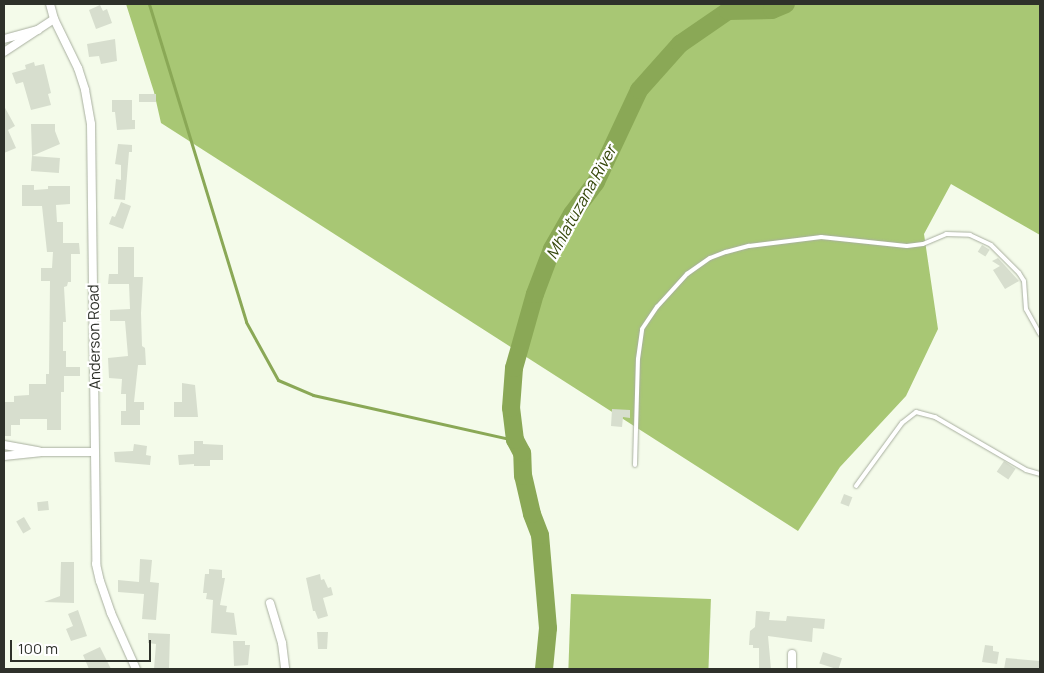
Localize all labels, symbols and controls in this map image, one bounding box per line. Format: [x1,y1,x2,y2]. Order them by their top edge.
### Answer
water label: Mhlatuzana River [542,142,620,262]
street label: Anderson Road [84,284,104,390]
scale bar [12,630,154,662]
text: 100 m [18,638,58,659]

